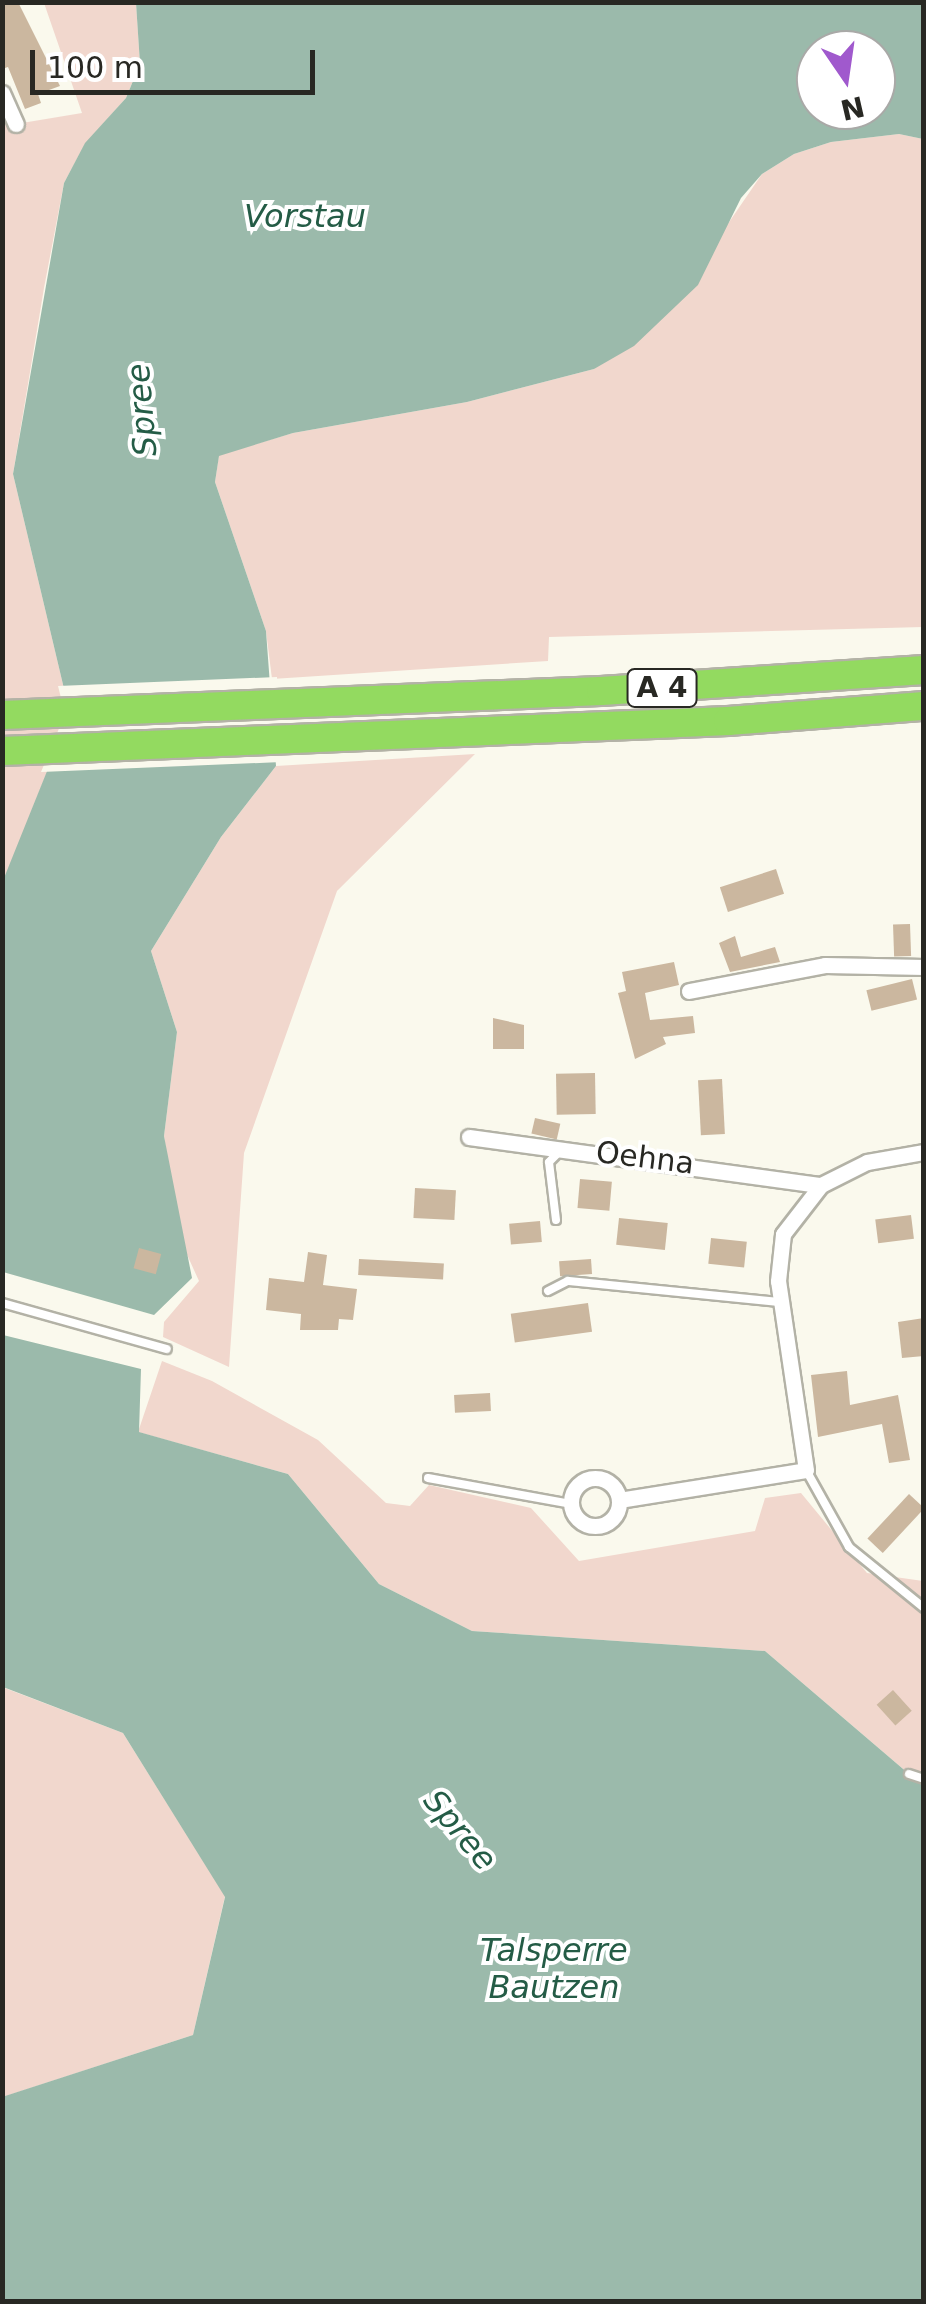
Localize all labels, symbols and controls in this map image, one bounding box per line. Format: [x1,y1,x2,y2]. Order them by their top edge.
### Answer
scale bar [35,30,320,92]
north arrow [796,30,896,130]
text: 100 m [47,50,143,85]
text: N [837,89,868,126]
water label: Vorstau [244,197,366,235]
water label: Spree [119,362,165,458]
road number: A 4 [624,665,700,711]
street label: Oehna [594,1134,696,1182]
water label: Spree [415,1782,505,1878]
water label: Talsperre Bautzen [480,1932,628,2007]

